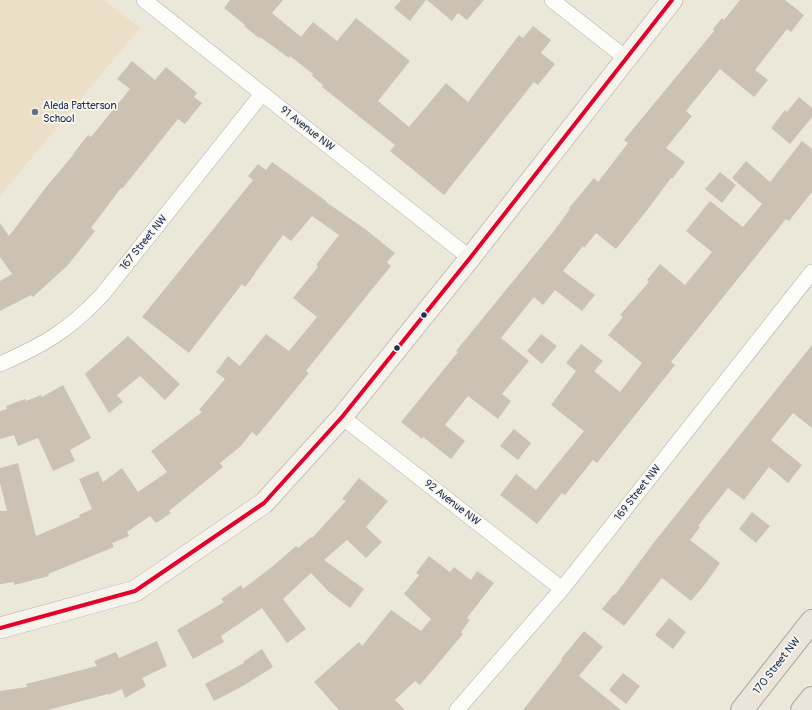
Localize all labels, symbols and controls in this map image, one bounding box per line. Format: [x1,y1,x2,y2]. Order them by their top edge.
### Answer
place label: Aleda Patterson School [43,99,117,125]
street label: 91 Avenue NW [277,104,337,154]
marker: Aleda Patterson School [30,107,40,117]
street label: 167 Street NW [118,212,170,274]
unlabelled marker [419,310,429,320]
unlabelled marker [392,343,402,353]
street label: 169 Street NW [612,462,664,524]
street label: 92 Avenue NW [421,477,483,529]
street label: 170 Street NW [751,635,803,697]

